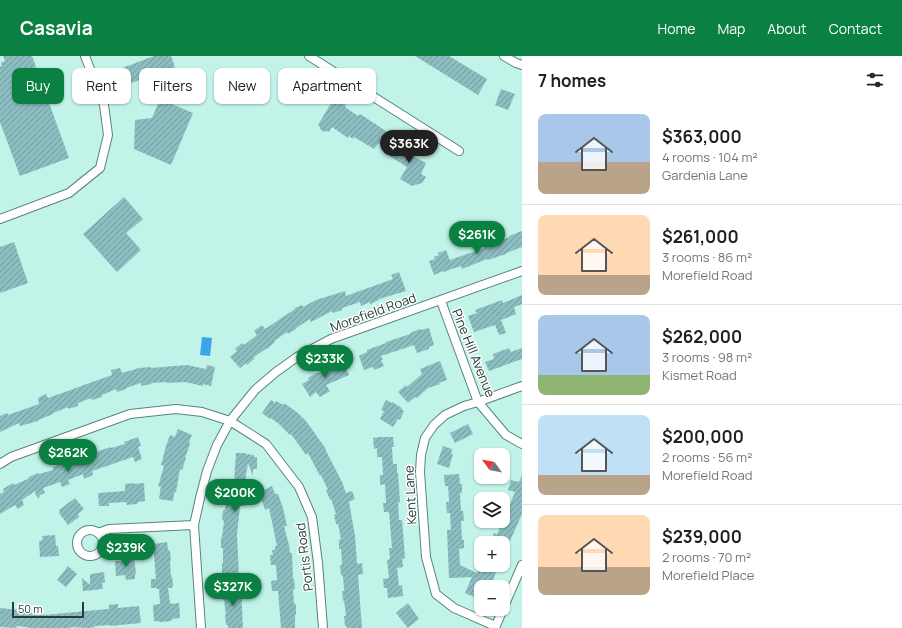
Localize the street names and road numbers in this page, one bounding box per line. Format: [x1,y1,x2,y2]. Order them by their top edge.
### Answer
street label: Morefield Road [327,288,419,336]
street label: Pine Hill Avenue [448,306,500,400]
street label: Kent Lane [399,465,421,525]
street label: Portis Road [291,522,317,592]

